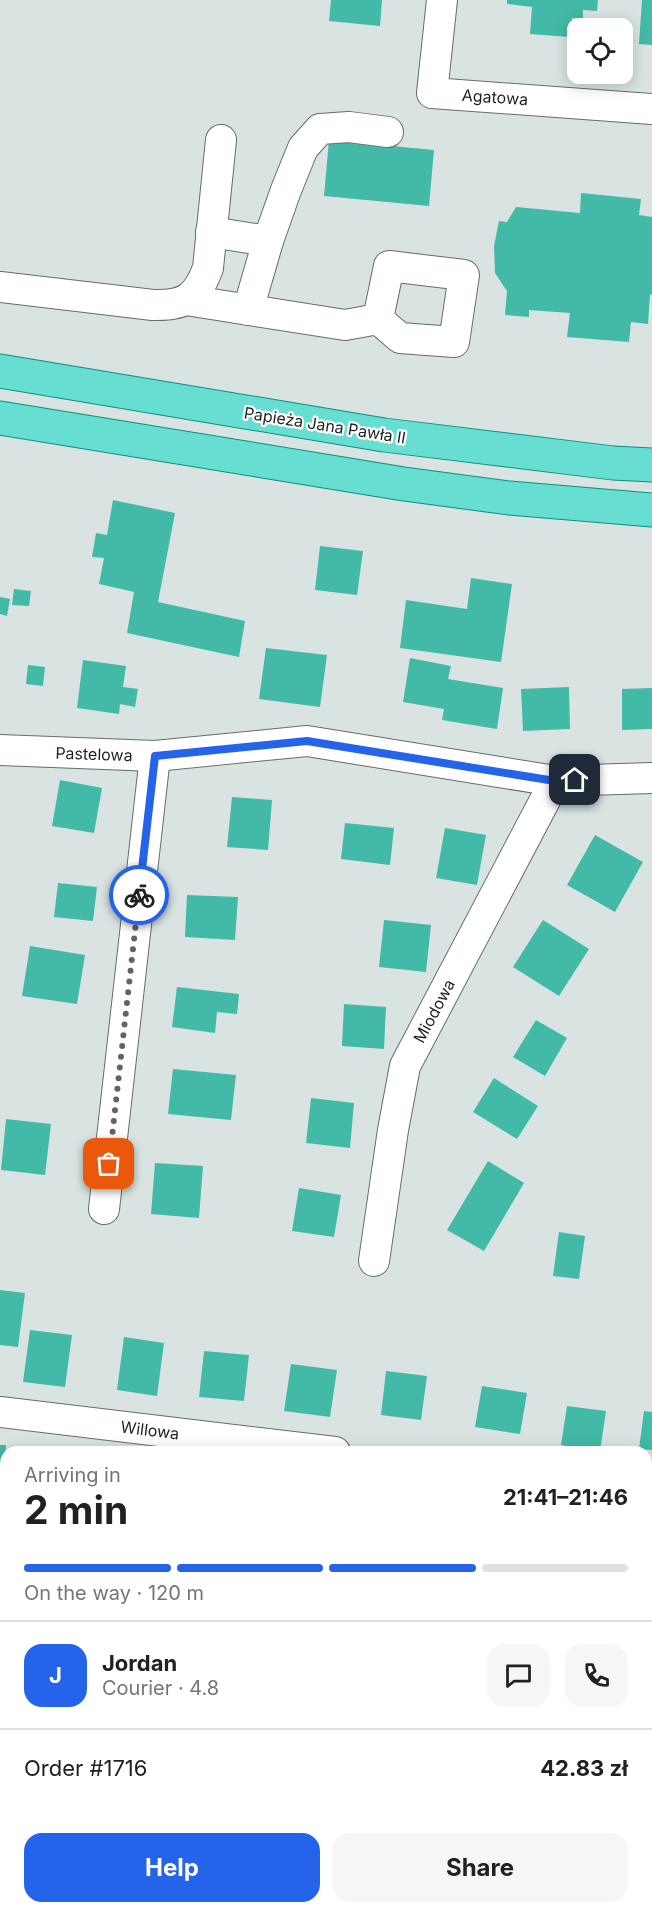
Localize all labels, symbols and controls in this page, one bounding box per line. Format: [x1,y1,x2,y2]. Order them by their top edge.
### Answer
map controls [567,18,633,84]
button: locate [567,18,633,84]
street label: Agatowa [461,85,529,109]
street label: Papieża Jana Pawła II [243,402,407,448]
street label: Pastelowa [55,743,133,765]
pin [549,754,600,805]
icon: home [558,763,591,796]
courier [109,865,169,925]
icon: bike [123,879,156,912]
street label: Miodowa [409,976,459,1046]
pin [83,1138,134,1189]
icon: bag [92,1147,125,1180]
street label: Willowa [120,1416,180,1444]
text: Arriving in [24,1463,121,1487]
text: 21:41–21:46 [503,1484,628,1510]
text: 2 min [24,1486,128,1533]
text: On the way · 120 m [24,1581,204,1605]
button: chat [487,1644,550,1707]
button: phone [565,1644,628,1707]
text: Jordan [102,1650,177,1676]
text: J [49,1662,62,1688]
text: Courier · 4.8 [102,1676,219,1700]
text: Order #1716 [24,1755,147,1781]
text: 42.83 zł [540,1755,628,1781]
button: Help [24,1833,320,1902]
button: Share [332,1833,628,1902]

